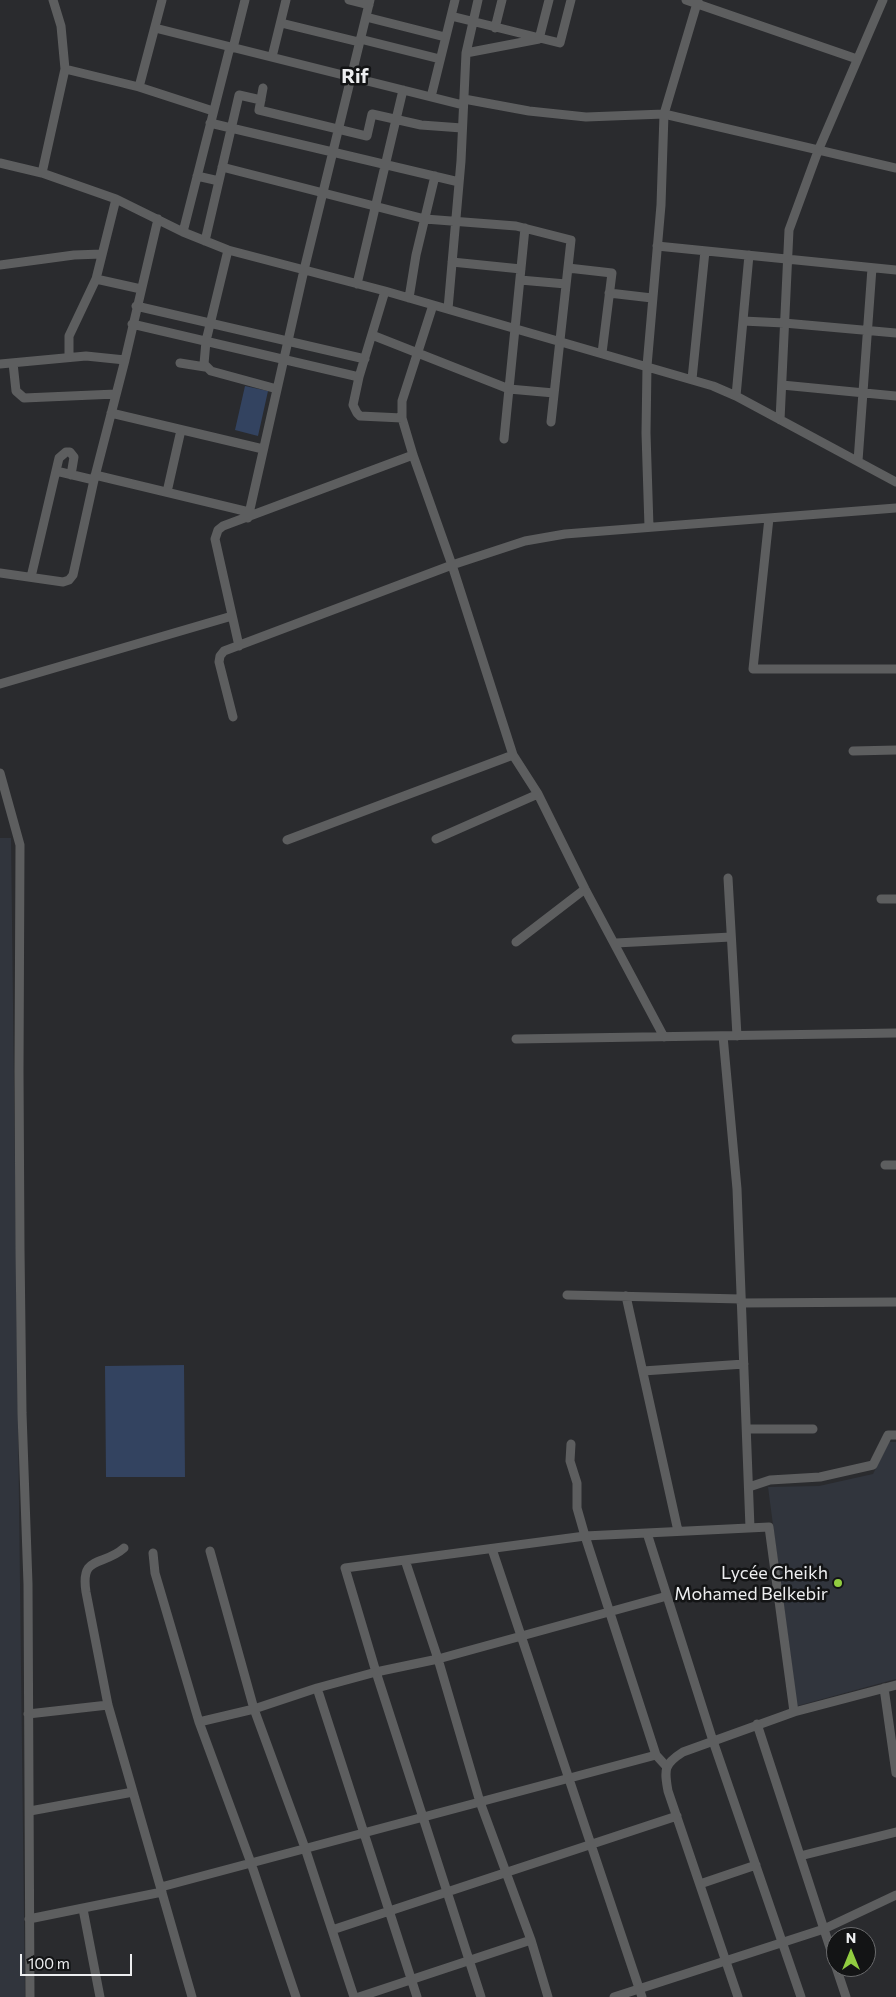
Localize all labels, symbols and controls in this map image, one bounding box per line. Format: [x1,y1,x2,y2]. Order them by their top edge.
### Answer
district label: Rif [341,64,369,88]
place label: Lycée Cheikh Mohamed Belkebir [674,1562,828,1605]
marker: Lycée Cheikh Mohamed Belkebir [832,1577,844,1589]
north arrow [826,1927,876,1977]
text: N [846,1929,856,1946]
scale bar [22,1944,135,1976]
text: 100 m [28,1954,70,1972]

